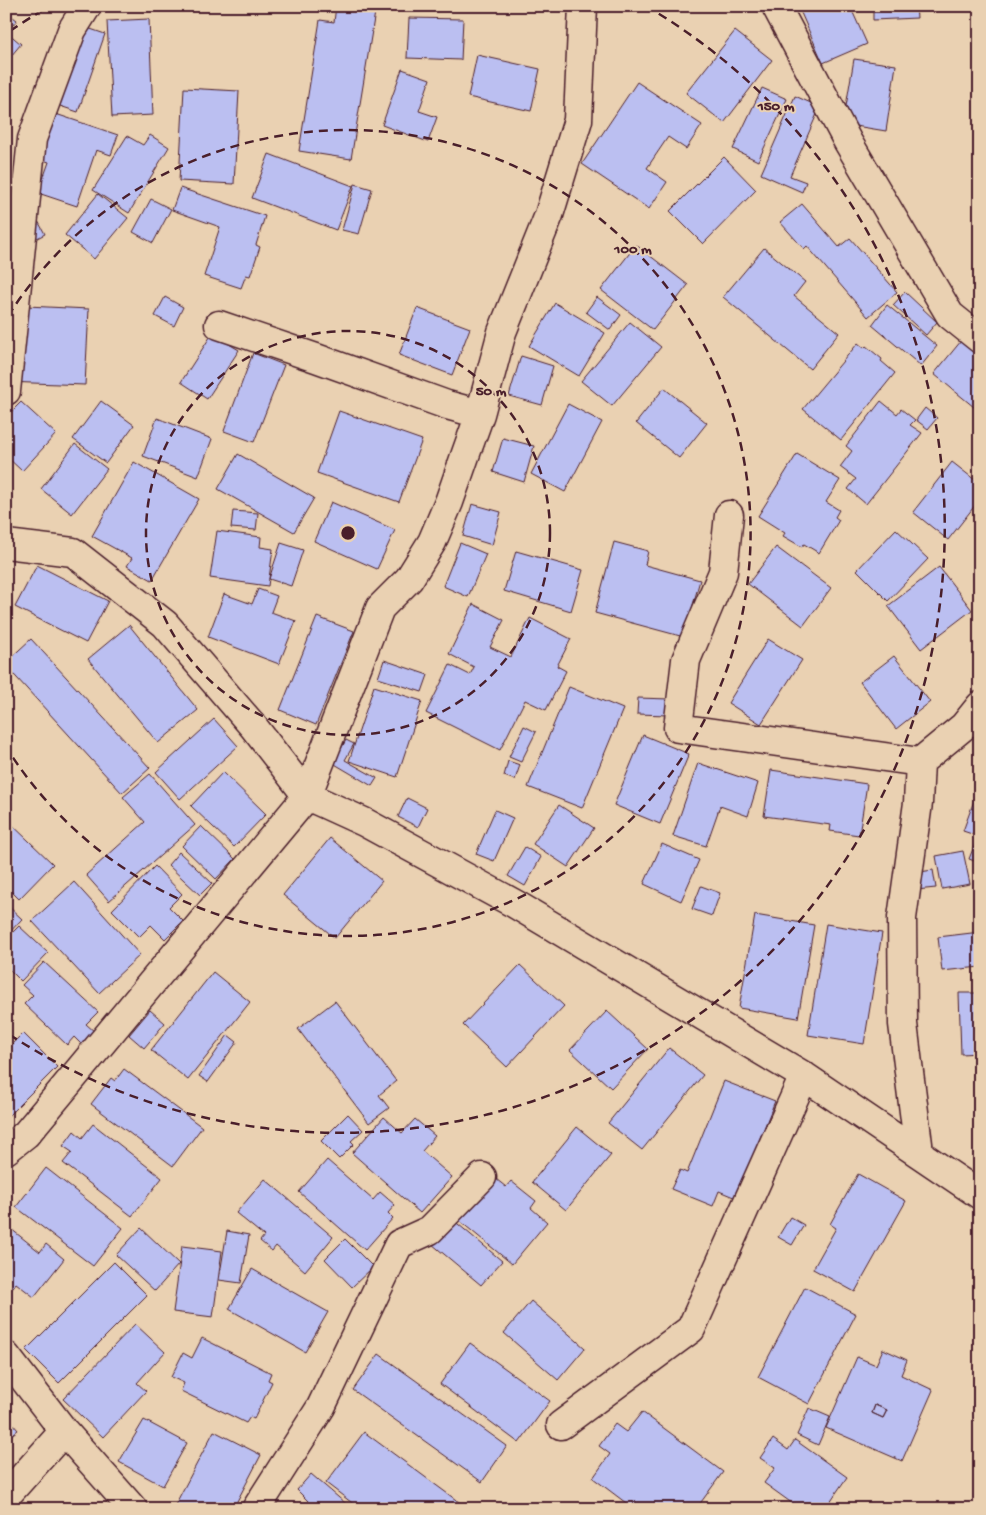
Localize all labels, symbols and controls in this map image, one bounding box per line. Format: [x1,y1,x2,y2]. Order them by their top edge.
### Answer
text: 150 m [757,98,795,116]
text: 100 m [613,241,652,259]
text: 50 m [476,383,507,401]
centre of rings [339,524,357,542]

